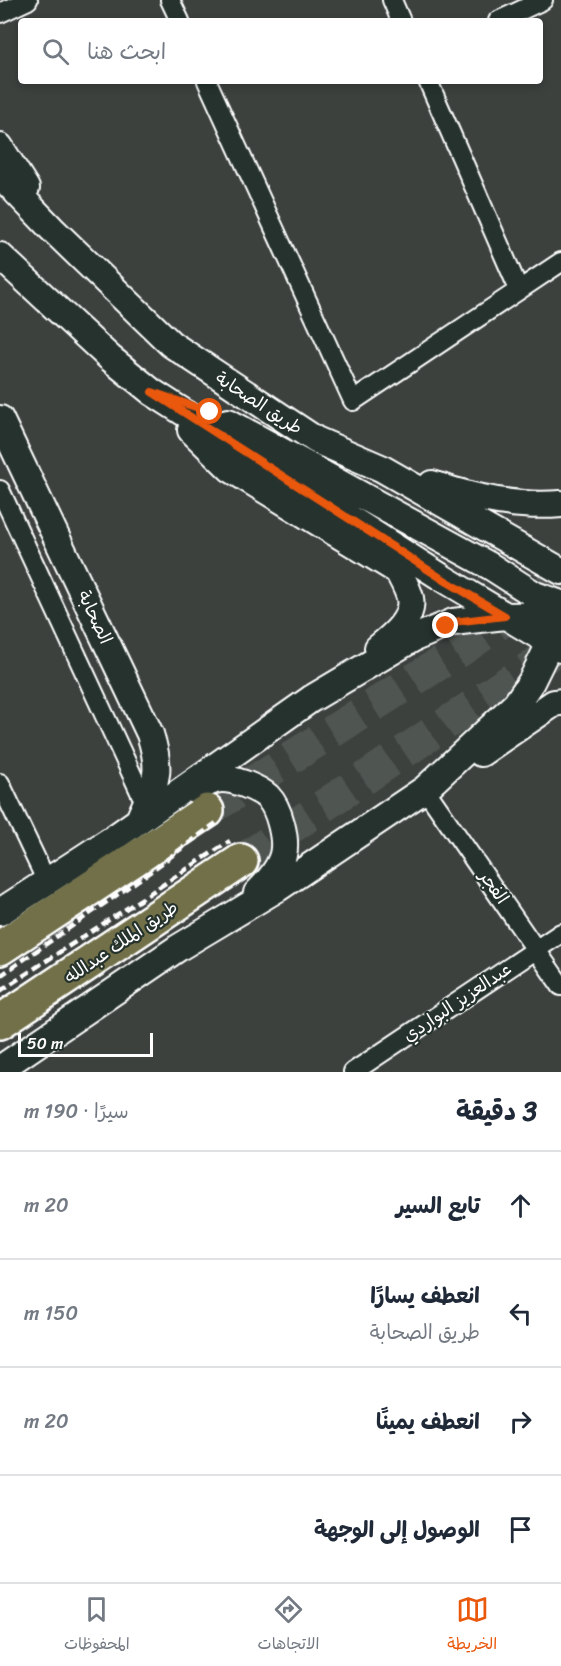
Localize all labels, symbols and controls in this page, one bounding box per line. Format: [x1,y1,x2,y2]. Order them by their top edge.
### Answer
search box [18,18,543,84]
text: ابحث هنا [87,32,166,71]
icon: search [39,35,72,68]
street label: طريق الصحابة [209,363,309,443]
route start [196,398,222,424]
street label: الصحابة [68,584,122,650]
route end [432,612,458,638]
street label: الفجر [469,861,517,911]
street label: طريق الملك عبدالله [57,892,185,992]
street label: عبدالعزيز البواردي [396,953,518,1051]
text: 50 m [27,1029,63,1058]
scale bar [18,1030,153,1058]
text: 3 دقيقة [456,1088,537,1134]
text: سيرًا · 190 m [24,1094,129,1129]
text: تابع السير [396,1186,480,1225]
text: 20 m [24,1188,69,1223]
icon: ahead [504,1189,537,1222]
text: انعطف يسارًا [370,1276,480,1315]
text: 150 m [24,1296,78,1331]
icon: left [504,1297,537,1330]
text: طريق الصحابة [370,1315,480,1350]
text: انعطف يمينًا [376,1402,480,1441]
text: 20 m [24,1404,69,1439]
icon: right [504,1405,537,1438]
text: الوصول إلى الوجهة [314,1510,480,1549]
icon: arrive [504,1513,537,1546]
tab: المحفوظات [64,1593,130,1658]
tab: الاتجاهات [258,1593,319,1658]
tab: الخريطة [447,1593,497,1658]

